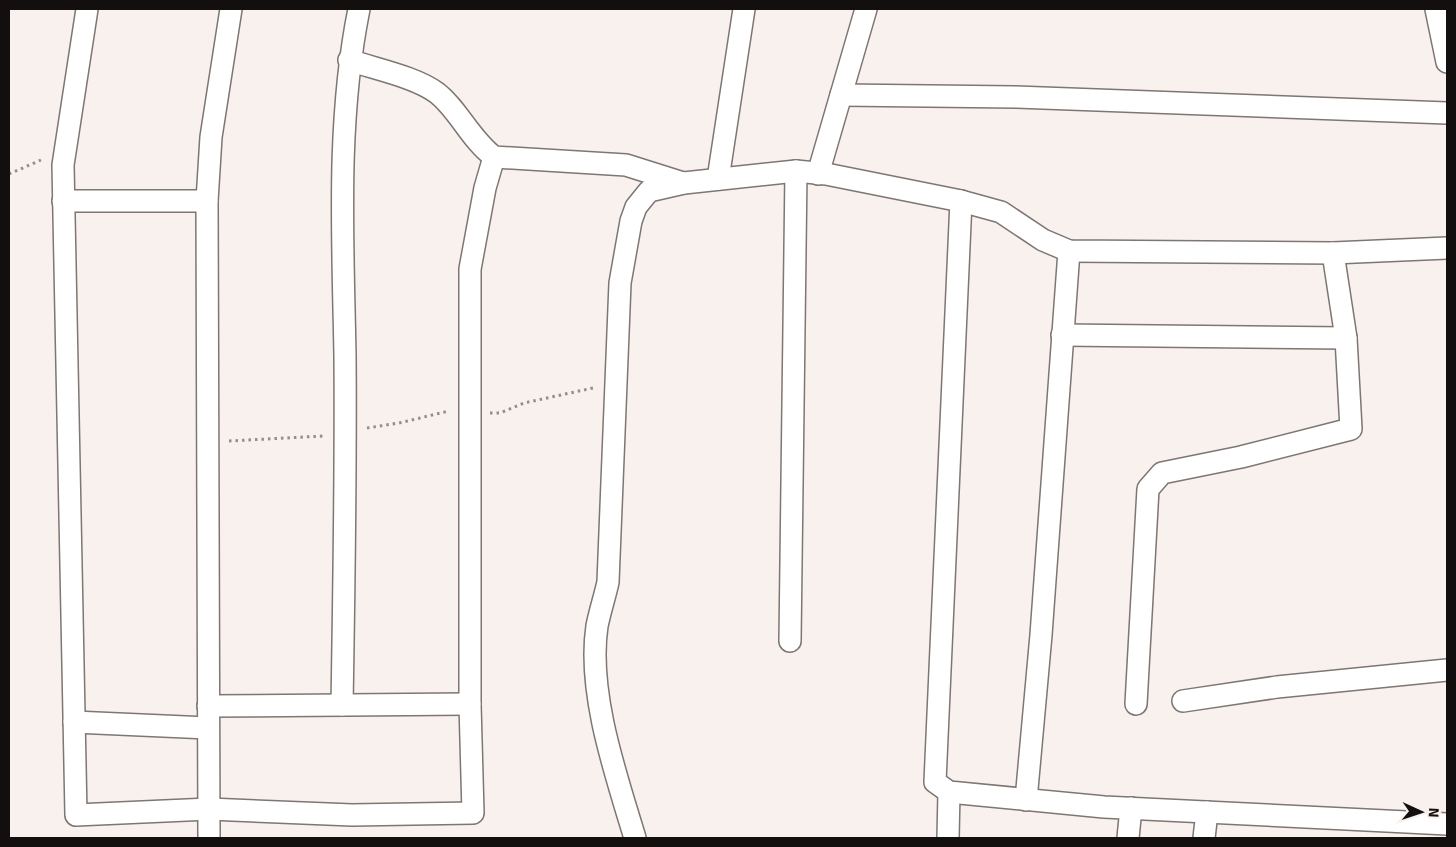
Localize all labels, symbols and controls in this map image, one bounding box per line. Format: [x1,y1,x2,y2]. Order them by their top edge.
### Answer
north arrow [1396,787,1446,837]
text: N [1425,807,1442,818]

